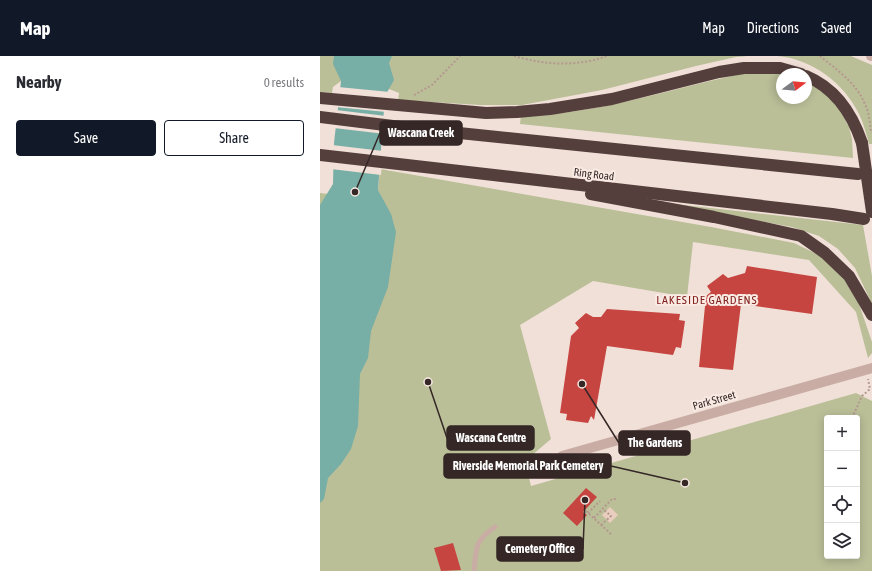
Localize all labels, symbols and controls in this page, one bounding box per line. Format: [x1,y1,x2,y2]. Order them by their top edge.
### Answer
text: Map [20,17,51,39]
text: Map [702,20,725,36]
text: Directions [747,20,799,36]
text: Saved [821,20,852,36]
north arrow [776,68,812,104]
text: Nearby [16,72,62,92]
text: 0 results [264,75,304,90]
button: Save [16,120,156,156]
button: Share [164,120,304,156]
callout: Wascana Creek [380,121,462,145]
text: Wascana Creek [387,126,455,140]
street label: Ring Road [573,166,615,182]
district label: LAKESIDE GARDENS [656,293,758,307]
street label: Park Street [691,388,737,412]
map controls [824,415,860,559]
button: + [824,415,860,451]
callout: Wascana Centre [447,426,534,450]
text: Wascana Centre [455,431,527,445]
callout: The Gardens [619,431,690,455]
text: The Gardens [628,436,683,450]
button: − [824,451,860,487]
callout: Riverside Memorial Park Cemetery [444,454,611,478]
text: Riverside Memorial Park Cemetery [453,459,603,473]
button: locate [824,487,860,523]
button: layers [824,523,860,559]
callout: Cemetery Office [497,537,583,561]
text: Cemetery Office [505,542,576,556]

